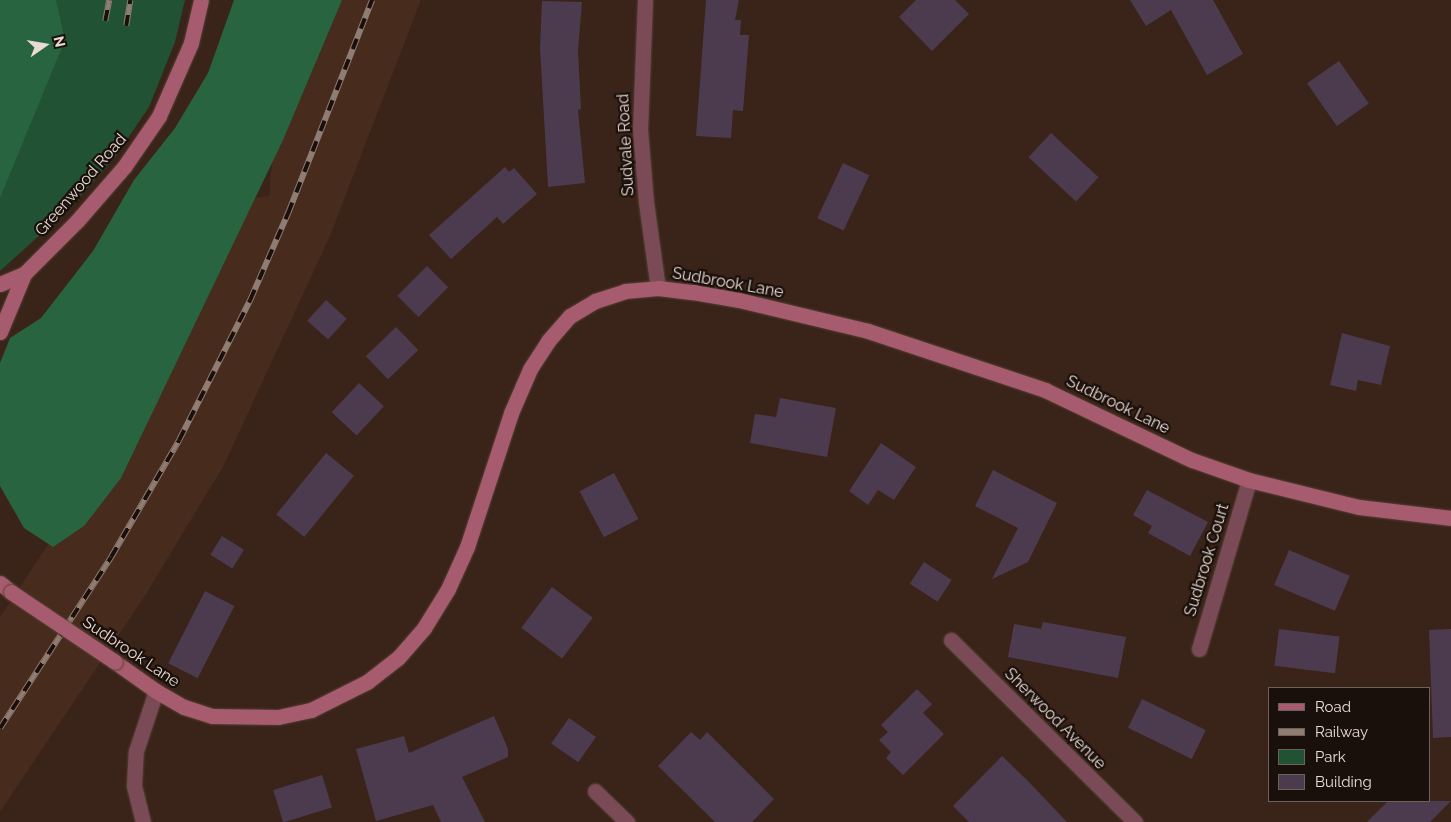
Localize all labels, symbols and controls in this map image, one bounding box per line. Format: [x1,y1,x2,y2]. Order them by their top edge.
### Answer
north arrow [20,20,70,70]
text: N [51,35,69,49]
street label: Sudvale Road [614,93,638,197]
street label: Greenwood Road [31,130,131,240]
street label: Sudbrook Lane [671,264,785,302]
street label: Sudbrook Lane [1063,372,1173,438]
street label: Sudbrook Court [1181,501,1233,619]
street label: Sudbrook Lane [79,613,183,691]
street label: Sherwood Avenue [1000,664,1110,774]
legend [1268,687,1431,802]
text: Road [1315,698,1351,716]
text: Railway [1315,723,1368,741]
text: Park [1315,748,1346,766]
text: Building [1315,773,1372,791]

